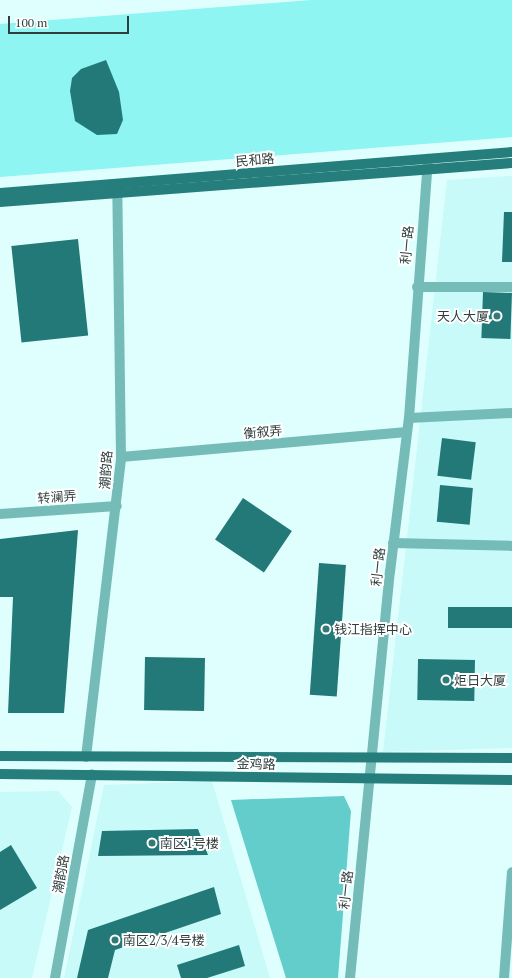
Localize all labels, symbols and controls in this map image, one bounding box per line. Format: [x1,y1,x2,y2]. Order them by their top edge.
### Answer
scale bar [10,8,131,34]
text: 100 m [15,15,47,30]
street label: 民和路 [235,151,275,169]
street label: 利一路 [398,225,416,265]
place label: 天人大厦 [437,308,489,324]
marker: 天人大厦 [492,311,502,321]
street label: 衡叙弄 [243,423,283,441]
street label: 潮韵路 [97,450,115,490]
street label: 转澜弄 [37,488,77,506]
street label: 利一路 [368,547,388,587]
place label: 钱江指挥中心 [334,621,412,637]
marker: 钱江指挥中心 [321,624,331,634]
place label: 炬日大厦 [454,672,506,688]
marker: 炬日大厦 [441,675,451,685]
street label: 金鸡路 [236,756,276,772]
place label: 南区1号楼 [160,835,219,851]
marker: 南区1号楼 [147,838,157,848]
street label: 潮韵路 [50,853,72,895]
street label: 利一路 [336,870,356,910]
place label: 南区2/3/4号楼 [123,932,205,948]
marker: 南区2/3/4号楼 [110,935,120,945]

